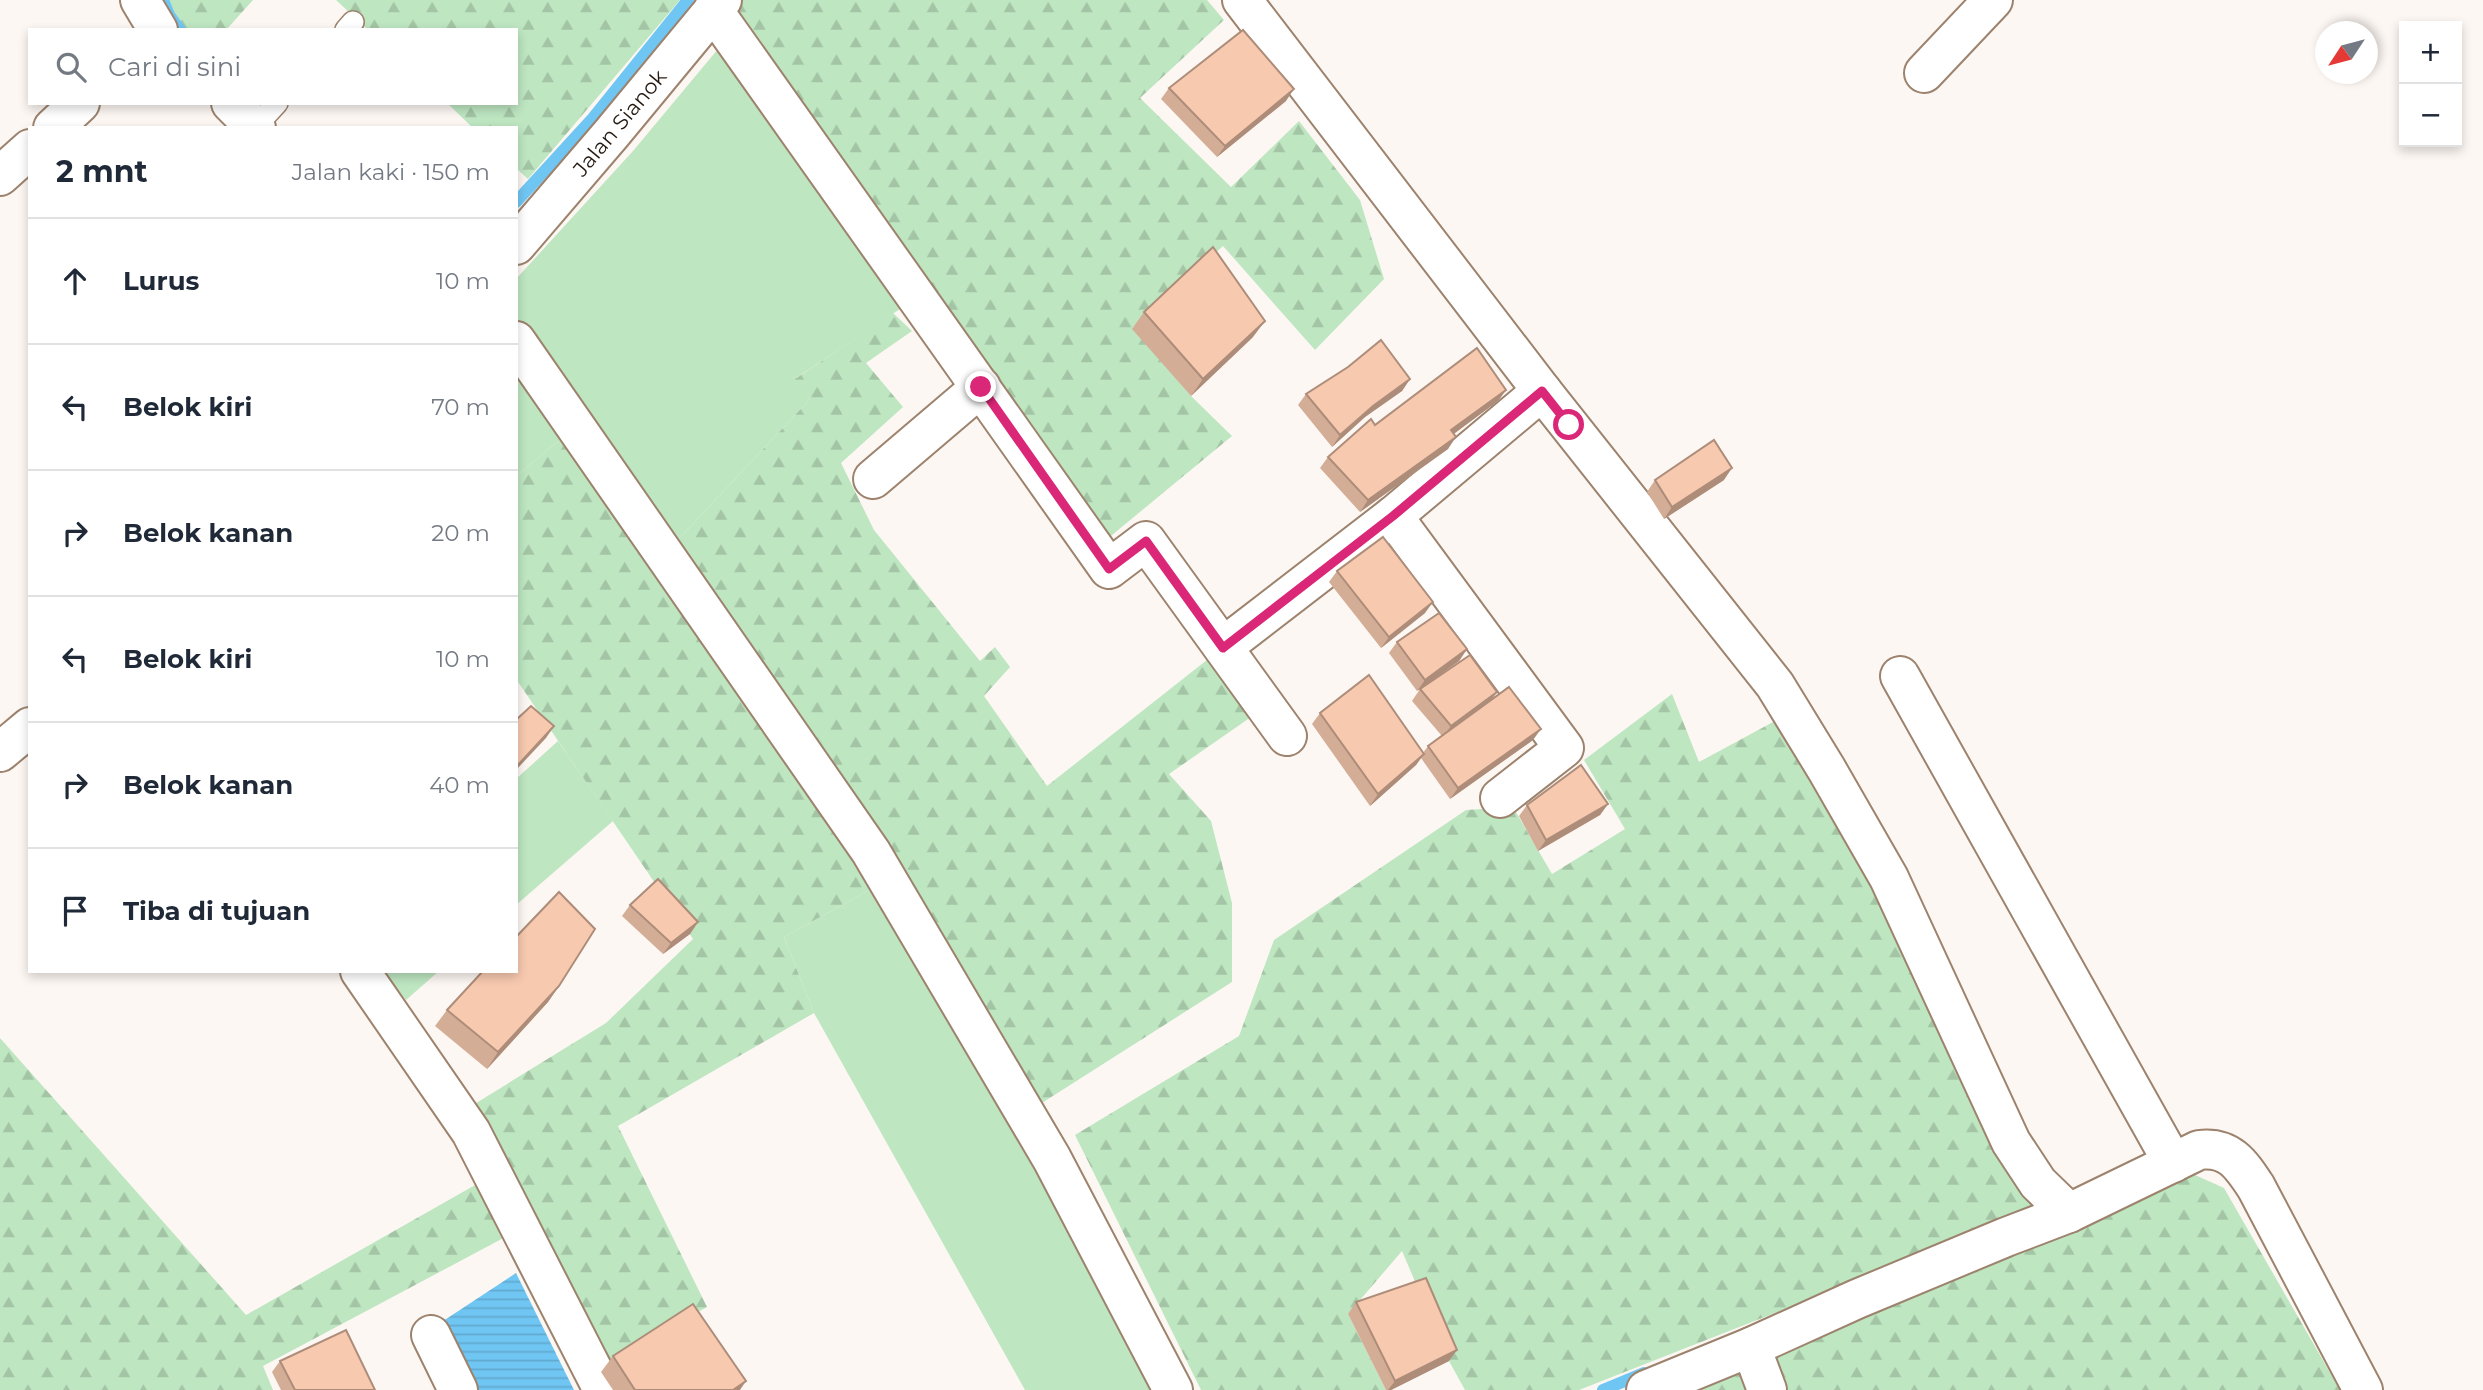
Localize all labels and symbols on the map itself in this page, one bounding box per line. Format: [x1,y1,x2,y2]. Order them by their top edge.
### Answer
north arrow [2315,21,2378,84]
street label: Jalan Sianok [567,64,672,182]
route end [965,371,996,402]
route start [1553,409,1584,440]

